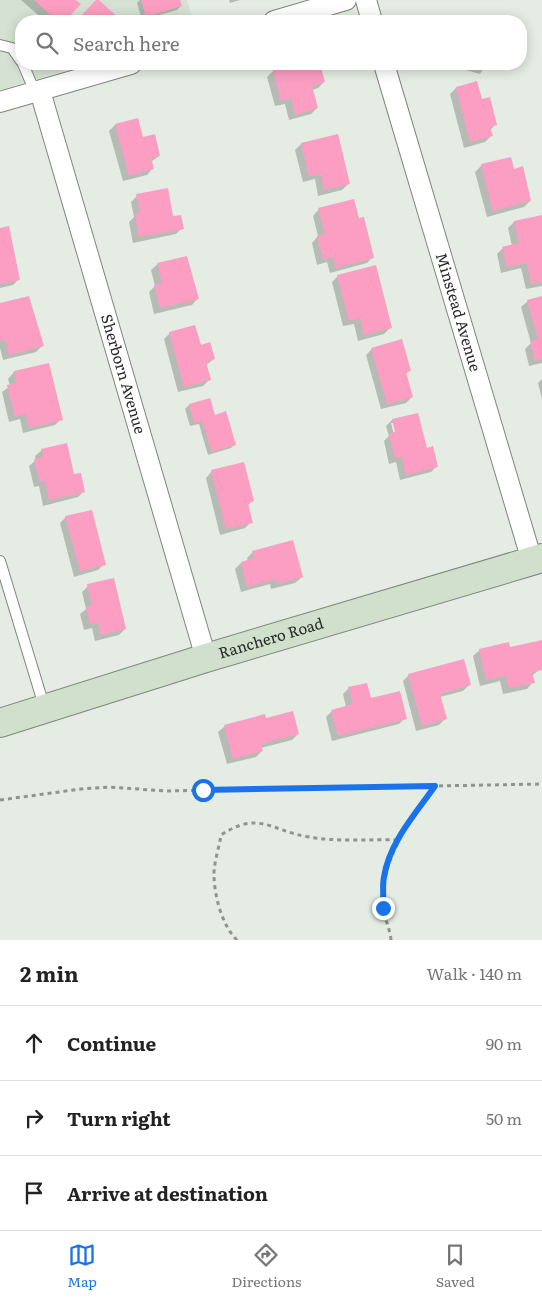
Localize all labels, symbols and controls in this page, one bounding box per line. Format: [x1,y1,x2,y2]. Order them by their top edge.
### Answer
search box [15,15,527,70]
icon: search [33,29,61,57]
text: Search here [73,29,180,57]
street label: Minstead Avenue [431,250,488,374]
street label: Sherborn Avenue [96,311,153,437]
street label: Ranchero Road [215,611,326,664]
route start [192,779,215,802]
route end [372,897,395,920]
text: 2 min [20,957,79,988]
text: Walk · 140 m [427,961,522,985]
icon: ahead [20,1029,48,1057]
text: Continue [67,1029,156,1057]
text: 90 m [486,1031,522,1055]
icon: right [20,1104,48,1132]
text: Turn right [67,1104,171,1132]
text: 50 m [486,1106,522,1130]
icon: arrive [20,1179,48,1207]
text: Arrive at destination [67,1179,268,1207]
tab: Map [67,1241,97,1291]
tab: Directions [231,1241,301,1291]
tab: Saved [436,1241,475,1291]

